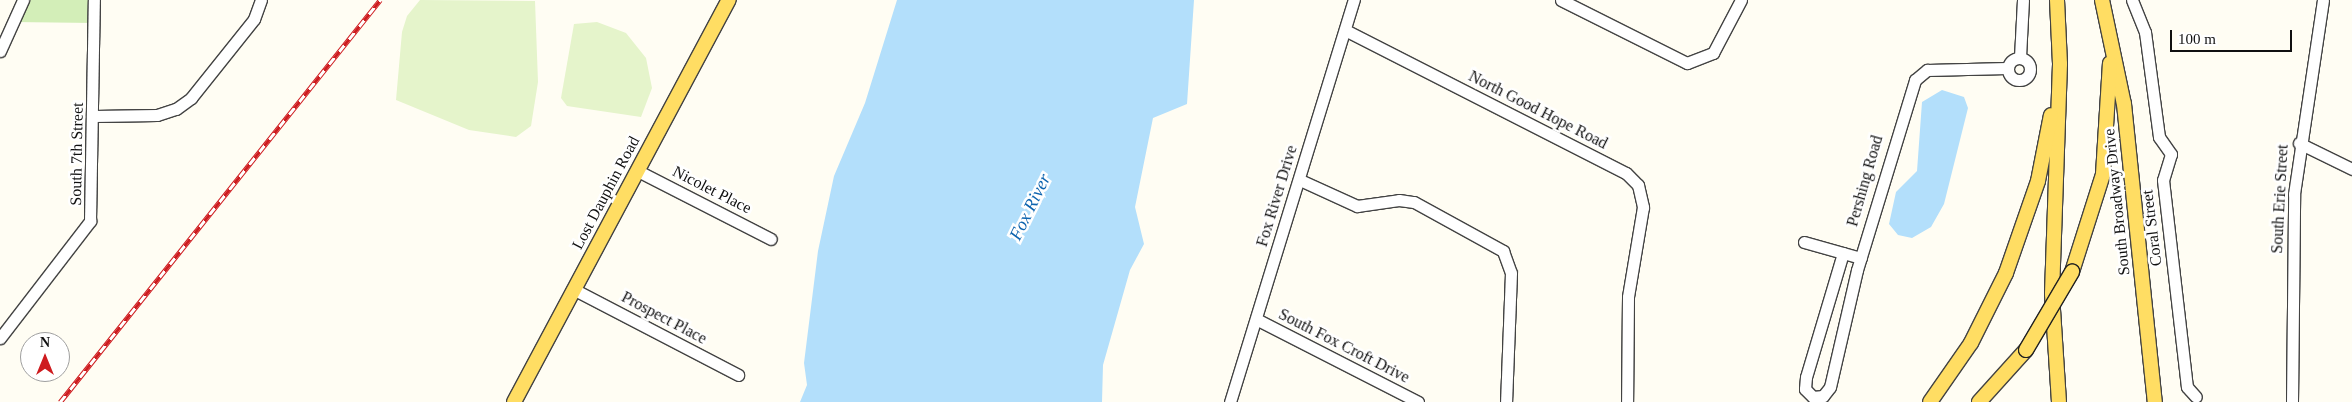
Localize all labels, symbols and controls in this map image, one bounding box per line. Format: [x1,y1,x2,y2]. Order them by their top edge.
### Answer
scale bar [2172,20,2294,52]
text: 100 m [2178,31,2216,47]
street label: North Good Hope Road [1465,67,1611,153]
street label: South 7th Street [67,102,87,206]
street label: South Broadway Drive [2100,128,2134,276]
street label: Lost Dauphin Road [568,133,644,253]
street label: Pershing Road [1843,133,1887,229]
street label: Fox River Drive [1252,143,1302,249]
street label: South Erie Street [2268,144,2292,254]
street label: Nicolet Place [669,162,755,218]
water label: Fox River [1005,170,1055,244]
street label: Coral Street [2138,189,2166,267]
street label: Prospect Place [618,288,710,348]
street label: South Fox Croft Drive [1275,305,1413,387]
north arrow [20,332,70,382]
text: N [40,335,50,350]

